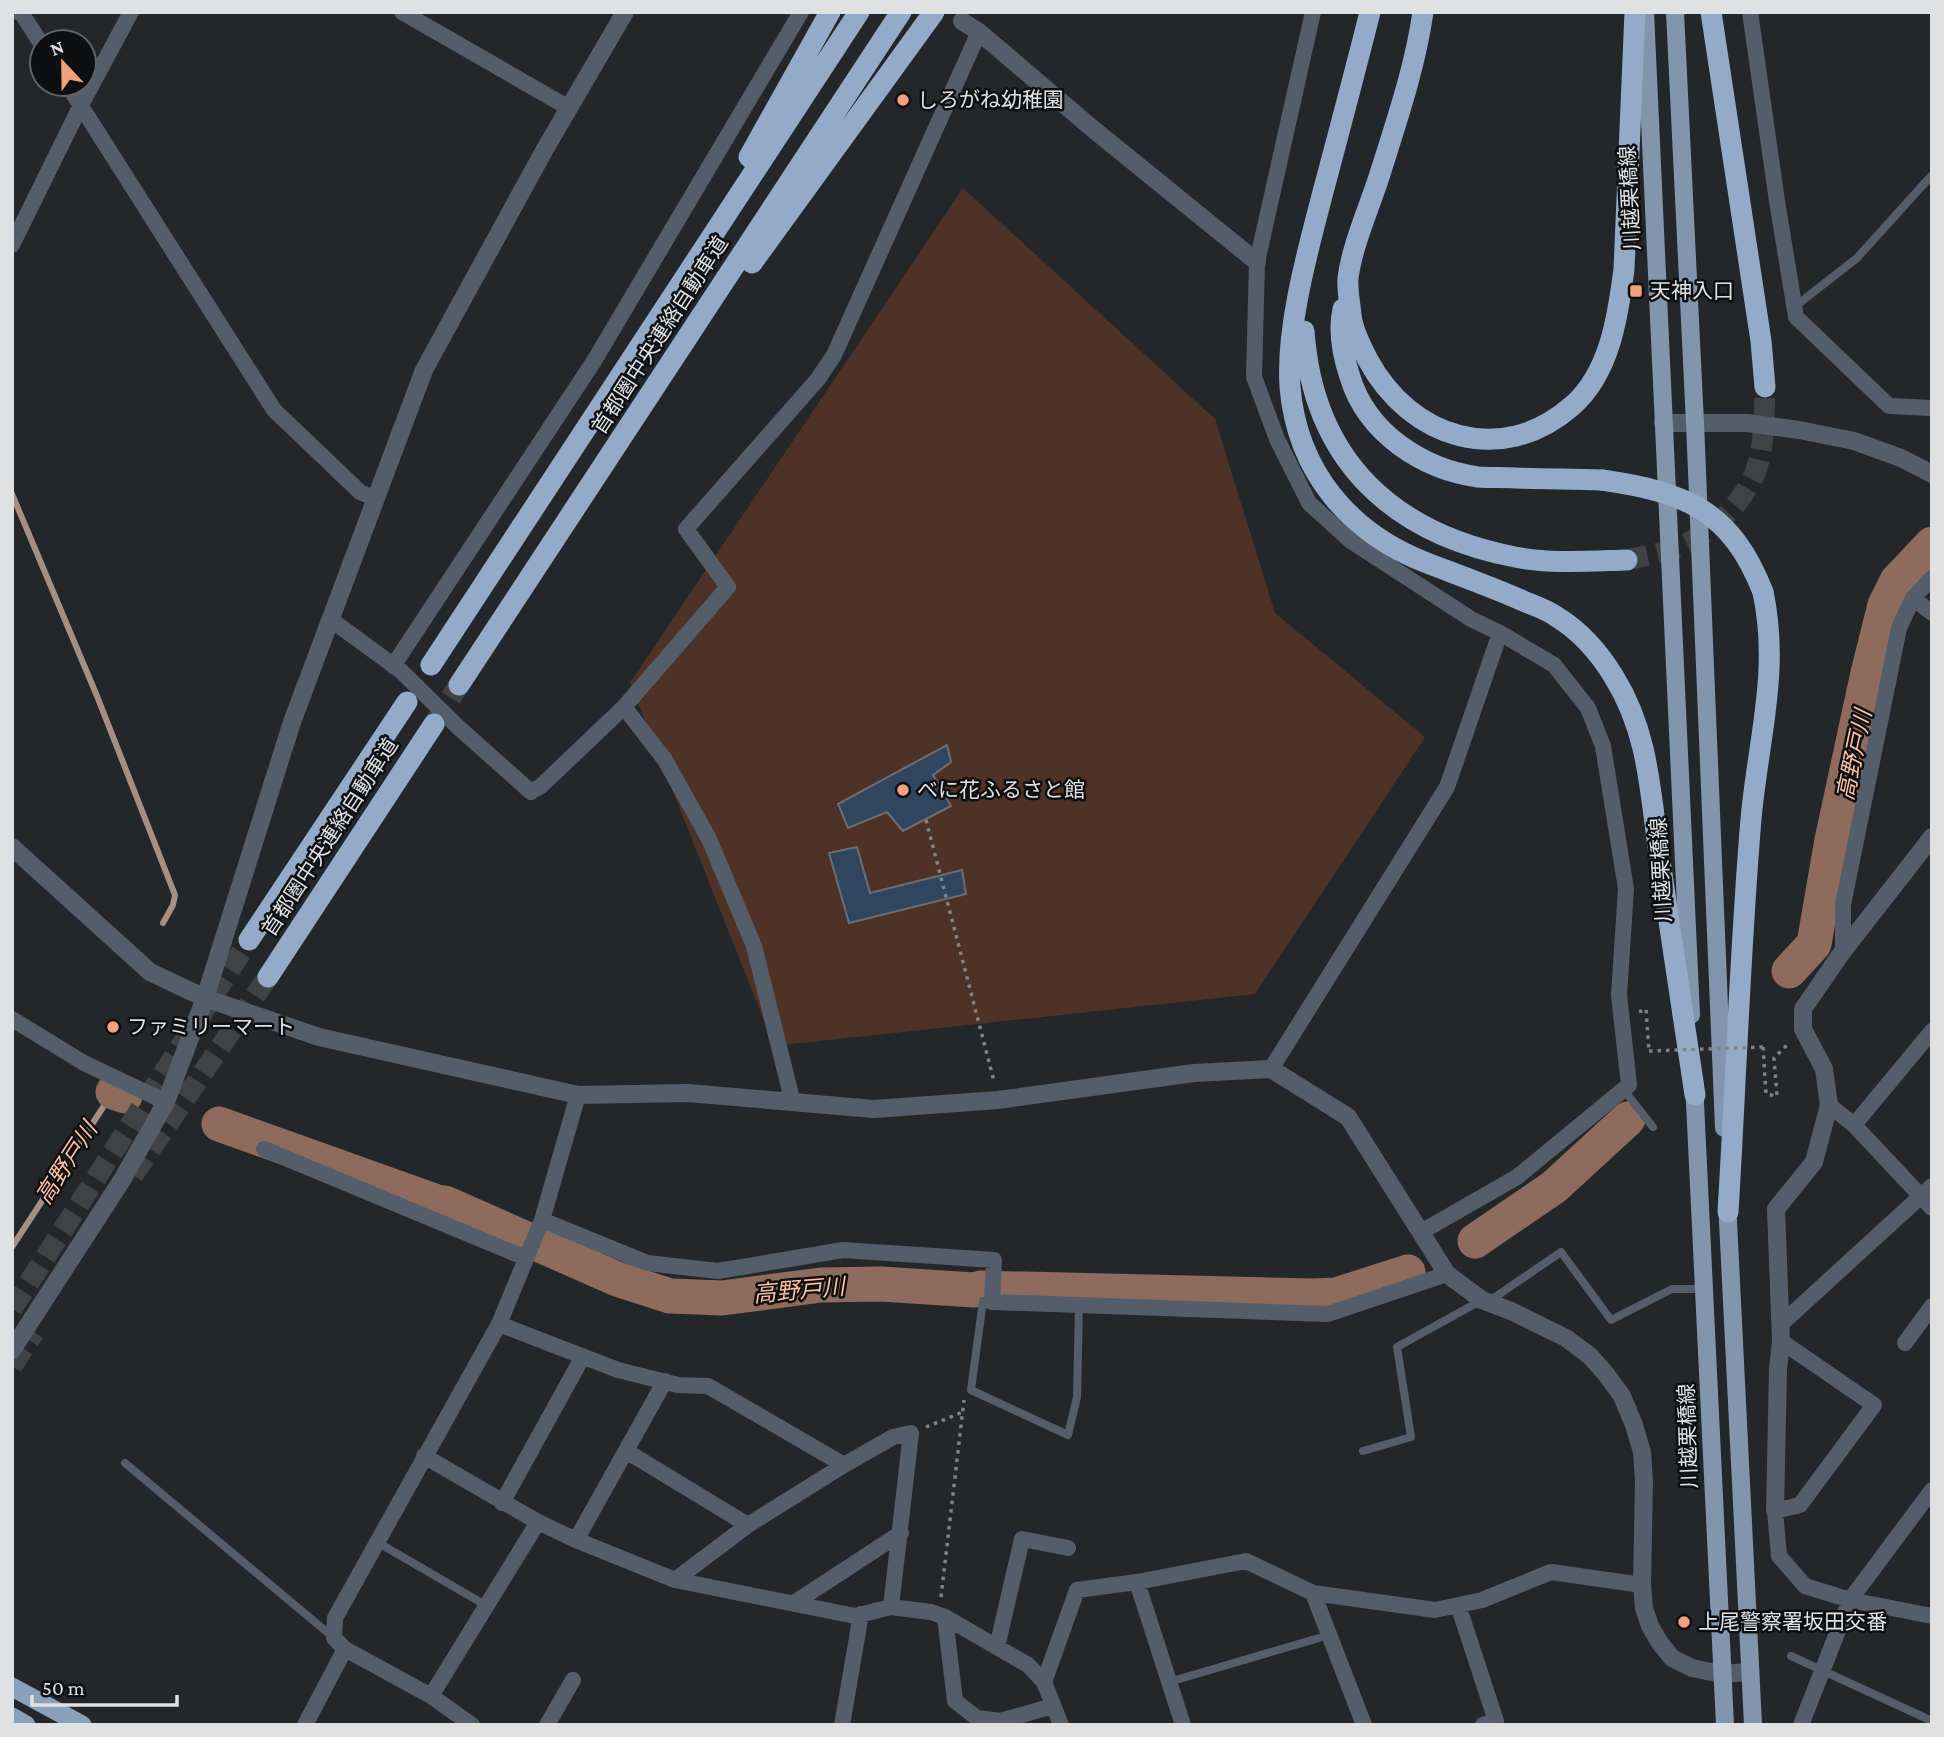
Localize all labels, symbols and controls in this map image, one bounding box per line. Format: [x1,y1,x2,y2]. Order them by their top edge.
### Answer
north arrow [28,28,98,98]
text: N [47,36,67,60]
place label: しろがね幼稚園 [917,88,1064,112]
marker: しろがね幼稚園 [895,92,911,108]
street label: 川越栗橋線 [1615,145,1645,251]
street label: 首都圏中央連絡自動車道 [587,232,733,438]
place label: 天神入口 [1650,279,1734,303]
marker: 天神入口 [1628,283,1644,299]
water label: 高野戸川 [1832,704,1877,803]
street label: 首都圏中央連絡自動車道 [257,734,403,940]
place label: べに花ふるさと館 [917,778,1085,802]
marker: べに花ふるさと館 [895,782,911,798]
street label: 川越栗橋線 [1646,817,1676,923]
place label: ファミリーマート [127,1015,295,1039]
marker: ファミリーマート [105,1019,121,1035]
water label: 高野戸川 [30,1115,104,1209]
water label: 高野戸川 [752,1273,849,1307]
street label: 川越栗橋線 [1674,1383,1702,1489]
place label: 上尾警察署坂田交番 [1698,1610,1887,1634]
marker: 上尾警察署坂田交番 [1676,1614,1692,1630]
scale bar [32,1664,177,1708]
text: 50 m [42,1676,85,1700]

